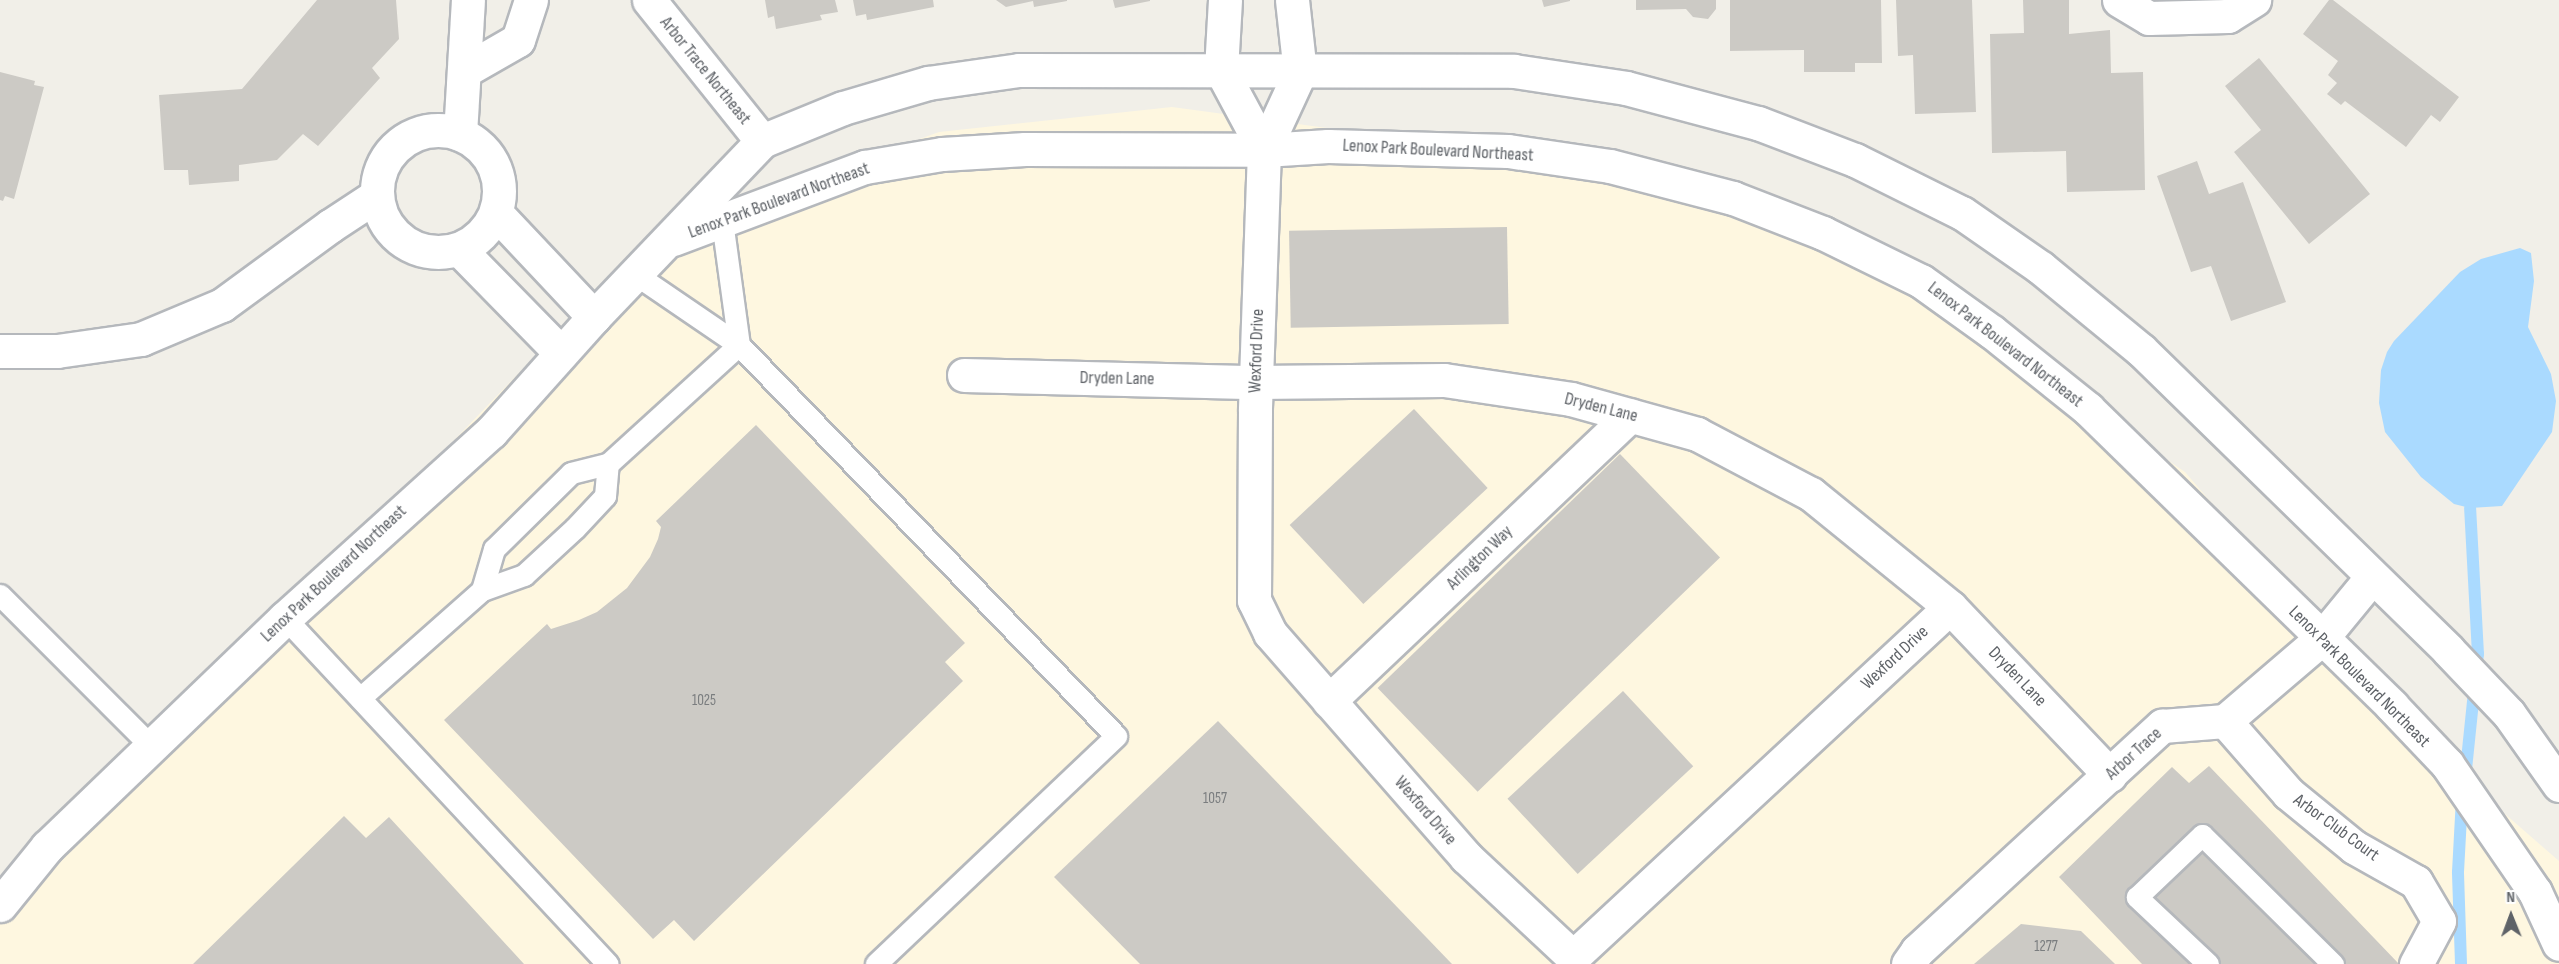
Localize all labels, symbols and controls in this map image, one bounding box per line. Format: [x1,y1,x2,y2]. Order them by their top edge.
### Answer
street label: Arbor Trace Northeast [655,13,755,129]
street label: Lenox Park Boulevard Northeast [1342,135,1534,167]
street label: Lenox Park Boulevard Northeast [685,158,873,244]
street label: Lenox Park Boulevard Northeast [1923,278,2087,412]
street label: Wexford Drive [1245,309,1269,393]
street label: Dryden Lane [1079,368,1155,390]
street label: Dryden Lane [1562,388,1640,428]
street label: Lenox Park Boulevard Northeast [257,501,411,647]
street label: Arlington Way [1442,521,1518,595]
street label: Lenox Park Boulevard Northeast [2284,602,2434,752]
street label: Wexford Drive [1857,621,1933,695]
street label: Dryden Lane [1983,643,2051,711]
house number: 1025 [692,692,716,710]
street label: Arbor Trace [2101,723,2167,785]
street label: Wexford Drive [1389,772,1461,850]
house number: 1057 [1203,790,1227,808]
street label: Arbor Club Court [2289,790,2383,866]
north arrow [2481,886,2541,946]
text: N [2506,888,2515,907]
house number: 1277 [2034,938,2058,956]

